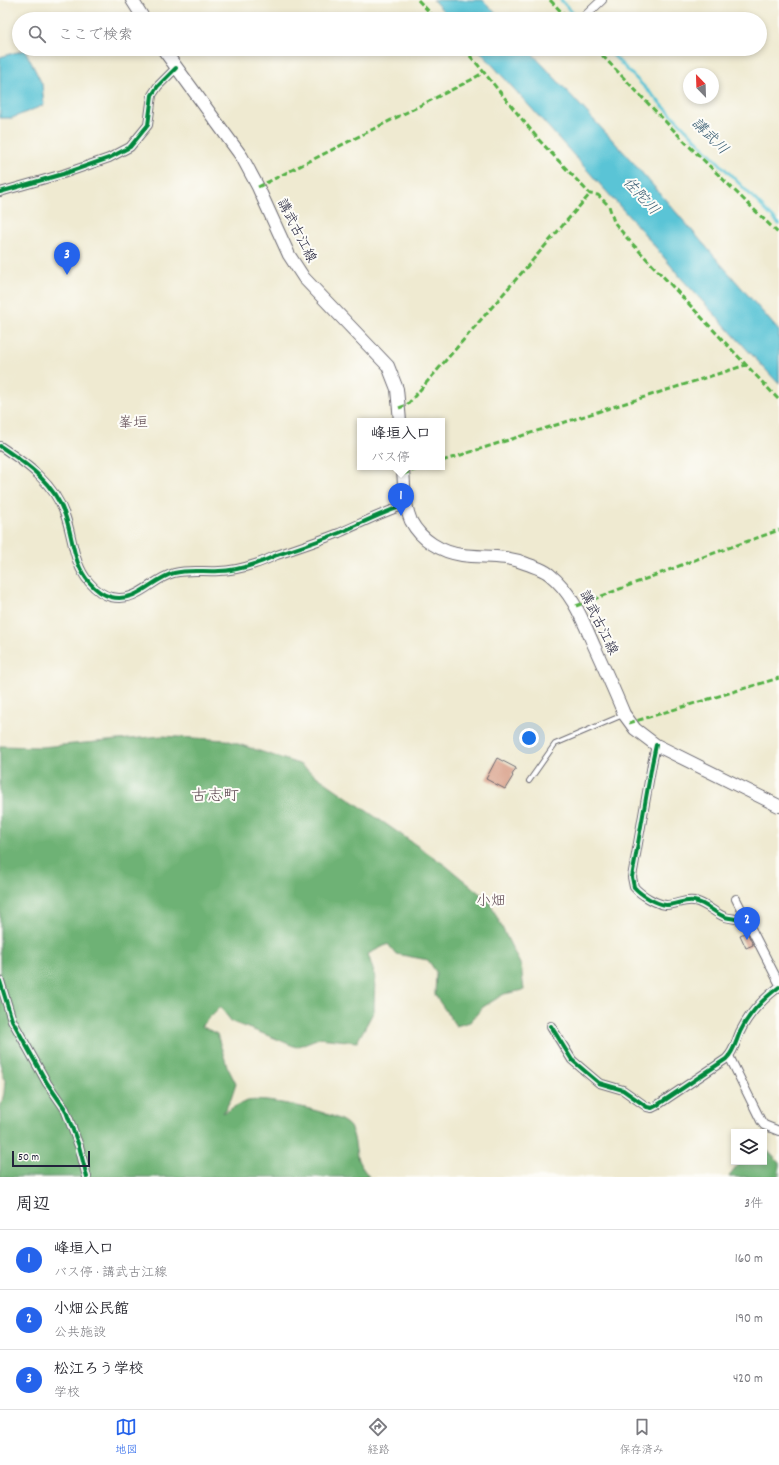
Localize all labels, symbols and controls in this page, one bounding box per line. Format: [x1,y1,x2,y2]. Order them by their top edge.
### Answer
search box [12,12,767,56]
icon: search [26,23,48,45]
text: ここで検索 [58,25,133,47]
north arrow [683,68,719,104]
water label: 講武川 [685,113,733,161]
water label: 佐陀川 [617,173,663,221]
street label: 講武古江線 [271,195,321,267]
pin: 3 [54,242,80,275]
district label: 峯垣 [118,413,148,435]
popup [357,418,445,470]
text: 峰垣入口 [371,424,431,446]
text: バス停 [371,449,410,468]
pin: 1 [388,483,414,516]
street label: 講武古江線 [574,587,622,659]
your location [519,728,539,748]
district label: 古志町 [191,785,239,808]
district label: 小畑 [476,891,506,913]
pin: 2 [734,907,760,940]
map controls [731,1129,767,1165]
button: layers [731,1129,767,1165]
scale bar [12,1149,90,1168]
text: 50 m [18,1150,39,1166]
text: 周辺 [16,1194,50,1218]
text: 3件 [744,1195,763,1214]
text: 峰垣入口 [54,1239,114,1261]
text: 1 [28,1250,30,1269]
text: 160 m [735,1250,763,1269]
text: バス停 · 講武古江線 [54,1264,167,1283]
text: 小畑公民館 [54,1299,129,1321]
text: 2 [26,1310,32,1329]
text: 190 m [735,1310,763,1329]
text: 公共施設 [54,1324,106,1343]
text: 松江ろう学校 [54,1359,144,1381]
text: 3 [26,1370,32,1389]
text: 420 m [733,1370,763,1389]
text: 学校 [54,1384,80,1403]
tab: 地図 [115,1416,137,1459]
tab: 経路 [367,1416,389,1459]
tab: 保存済み [620,1416,664,1459]

